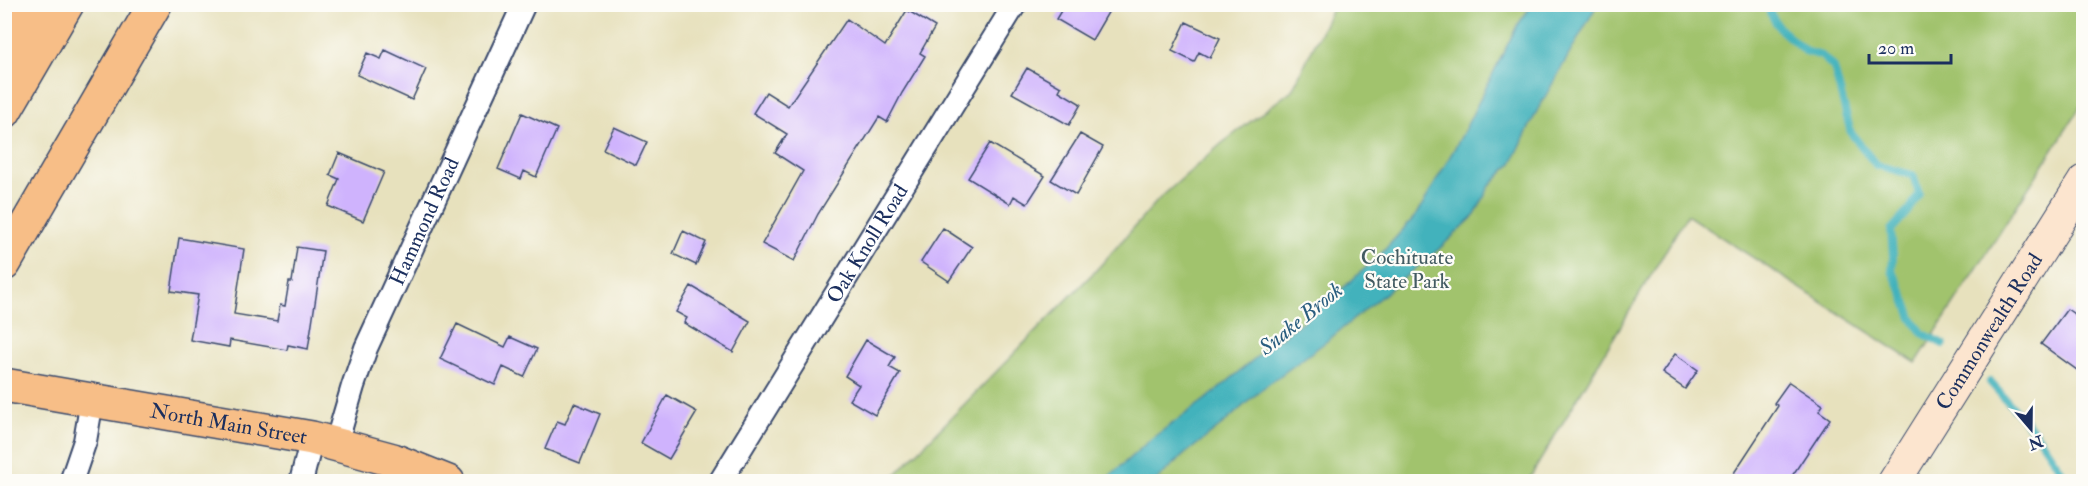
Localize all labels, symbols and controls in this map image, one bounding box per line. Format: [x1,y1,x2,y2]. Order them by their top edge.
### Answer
scale bar [1869,27,1952,65]
text: 20 m [1878,37,1914,60]
street label: Hammond Road [384,153,466,290]
street label: Oak Knoll Road [821,179,915,308]
park label: Cochituate State Park [1361,244,1453,295]
street label: Commonwealth Road [1930,248,2049,415]
water label: Snake Brook [1252,276,1349,362]
street label: North Main Street [148,397,309,451]
north arrow [2001,399,2061,459]
text: N [2025,430,2047,454]

